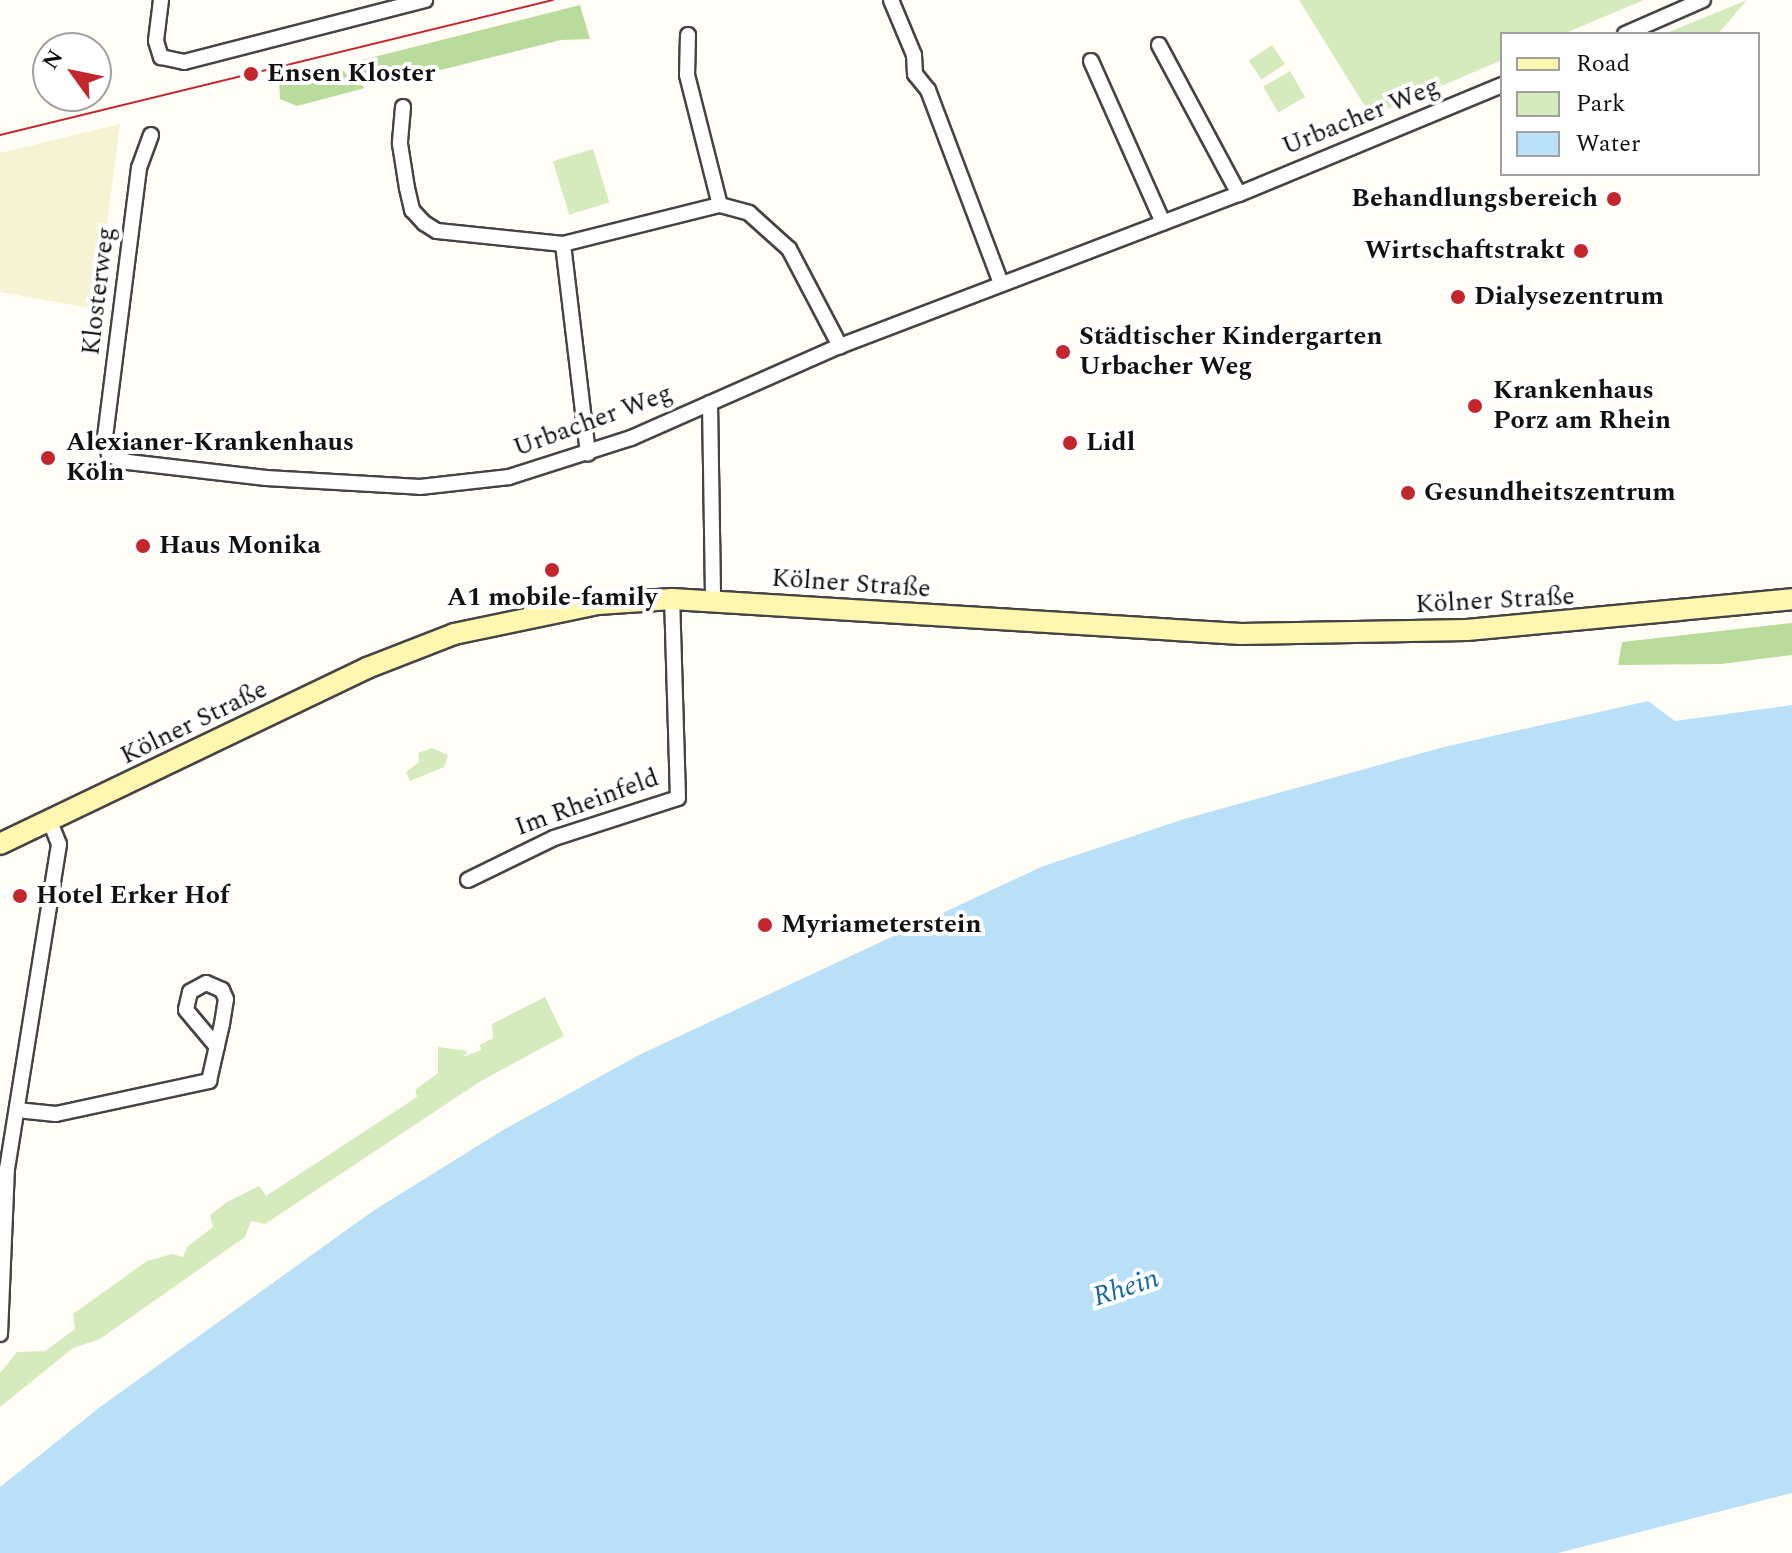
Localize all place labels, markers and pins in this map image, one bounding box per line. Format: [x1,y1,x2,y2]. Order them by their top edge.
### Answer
place label: Ensen Kloster [267,58,435,90]
marker: Ensen Kloster [242,65,260,83]
place label: Behandlungsbereich [1351,183,1598,215]
marker: Behandlungsbereich [1605,190,1623,208]
place label: Wirtschaftstrakt [1364,235,1565,267]
marker: Wirtschaftstrakt [1572,242,1590,260]
place label: Dialysezentrum [1474,281,1664,313]
marker: Dialysezentrum [1449,288,1467,306]
place label: Städtischer Kindergarten Urbacher Weg [1079,321,1382,382]
marker: Städtischer Kindergarten Urbacher Weg [1054,343,1072,361]
place label: Krankenhaus Porz am Rhein [1493,375,1671,436]
marker: Krankenhaus Porz am Rhein [1464,395,1486,417]
place label: Alexianer-Krankenhaus Köln [66,427,354,488]
place label: Lidl [1086,427,1135,459]
marker: Lidl [1061,434,1079,452]
marker: Alexianer-Krankenhaus Köln [37,447,59,469]
place label: Gesundheitszentrum [1424,477,1676,509]
marker: Gesundheitszentrum [1399,484,1417,502]
place label: Haus Monika [159,530,321,562]
marker: Haus Monika [134,537,152,555]
marker: A1 mobile-family [543,561,561,579]
place label: A1 mobile-family [447,582,657,614]
place label: Hotel Erker Hof [36,880,230,912]
marker: Hotel Erker Hof [11,887,29,905]
place label: Myriameterstein [781,909,982,941]
marker: Myriameterstein [756,916,774,934]

